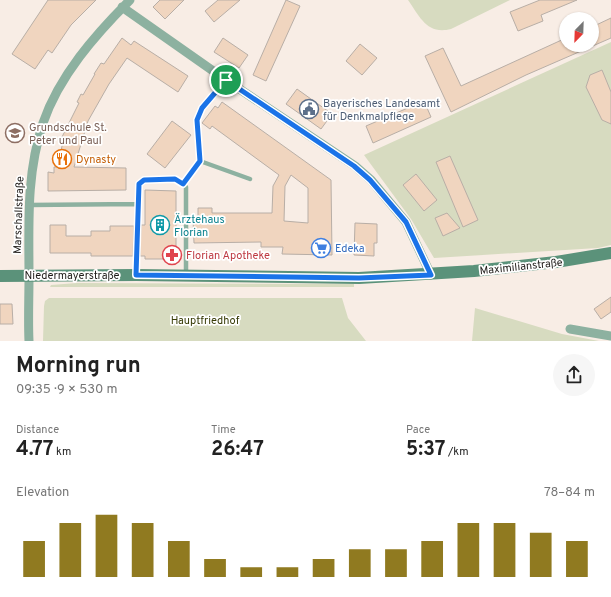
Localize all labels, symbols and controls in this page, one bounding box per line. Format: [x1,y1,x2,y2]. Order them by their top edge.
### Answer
north arrow [559,12,599,52]
map controls [559,12,599,52]
pin [209,63,243,97]
icon: arrive [215,69,237,91]
place label: Bayerisches Landesamt für Denkmalpflege [323,97,440,124]
public building icon: Bayerisches Landesamt für Denkmalpflege [298,98,320,120]
place label: Grundschule St. Peter und Paul [29,121,107,148]
school or university icon: Grundschule St. Peter und Paul [4,122,26,144]
restaurant icon: Dynasty [51,148,73,170]
place label: Dynasty [76,153,116,167]
street label: Marschallstraße [11,176,27,254]
place label: Ärztehaus Florian [174,212,225,240]
building icon: Ärztehaus Florian [149,214,171,236]
supermarket icon: Edeka [310,237,332,259]
place label: Edeka [335,242,365,256]
pharmacy icon: Florian Apotheke [161,244,183,266]
place label: Florian Apotheke [186,249,270,263]
street label: Maximilianstraße [479,256,563,278]
street label: Niedermayerstraße [25,269,119,283]
park label: Hauptfriedhof [171,314,240,328]
text: Morning run [16,353,141,380]
button: share [553,354,595,396]
text: 09:35 · 9 × 530 m [16,382,117,398]
text: Distance [16,423,59,437]
text: Time [211,423,236,437]
text: Pace [406,423,430,437]
text: 4.77 [16,437,53,463]
text: 26:47 [211,437,264,463]
text: 5:37 [406,437,445,463]
text: km [53,445,71,459]
text: /km [445,445,469,459]
text: Elevation [16,485,69,501]
text: 78–84 m [544,485,595,501]

